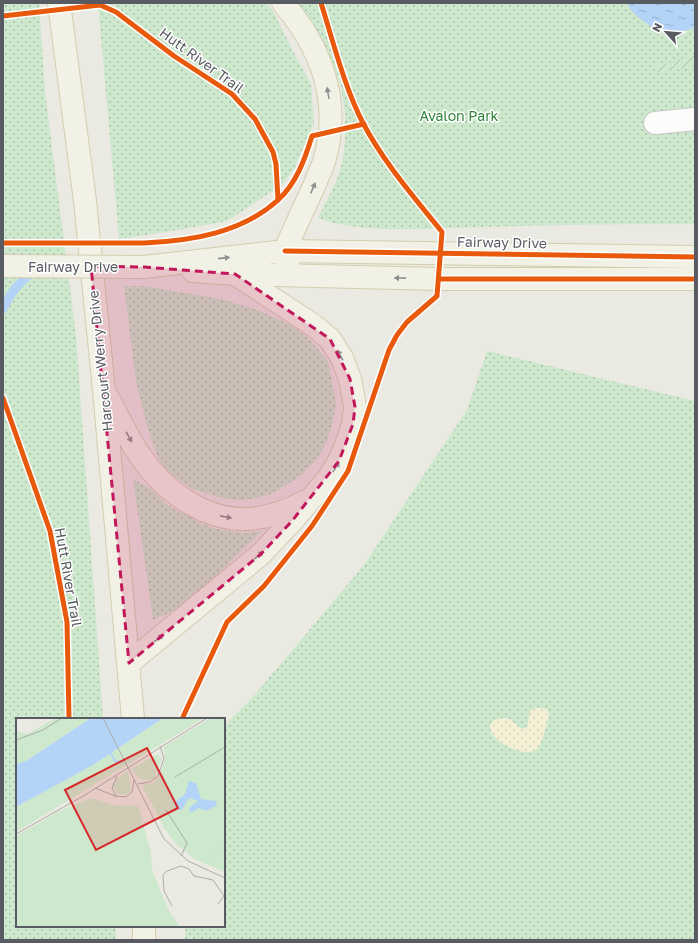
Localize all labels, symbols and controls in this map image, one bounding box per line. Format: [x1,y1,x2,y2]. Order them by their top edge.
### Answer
north arrow [646,12,686,52]
text: N [649,21,664,34]
street label: Hutt River Trail [156,24,248,96]
one-way arrow [325,87,331,99]
park label: Avalon Park [419,107,499,124]
one-way arrow [310,182,316,193]
street label: Fairway Drive [457,233,547,251]
one-way arrow [218,254,231,261]
street label: Fairway Drive [28,258,118,275]
one-way arrow [393,275,406,281]
street label: Harcourt Werry Drive [84,290,116,432]
one-way arrow [336,349,343,361]
one-way arrow [126,431,133,443]
one-way arrow [332,461,339,473]
one-way arrow [220,514,232,520]
street label: Hutt River Trail [52,526,86,628]
one-way arrow [254,551,264,560]
one-way arrow [153,633,164,642]
inset map [16,718,225,927]

